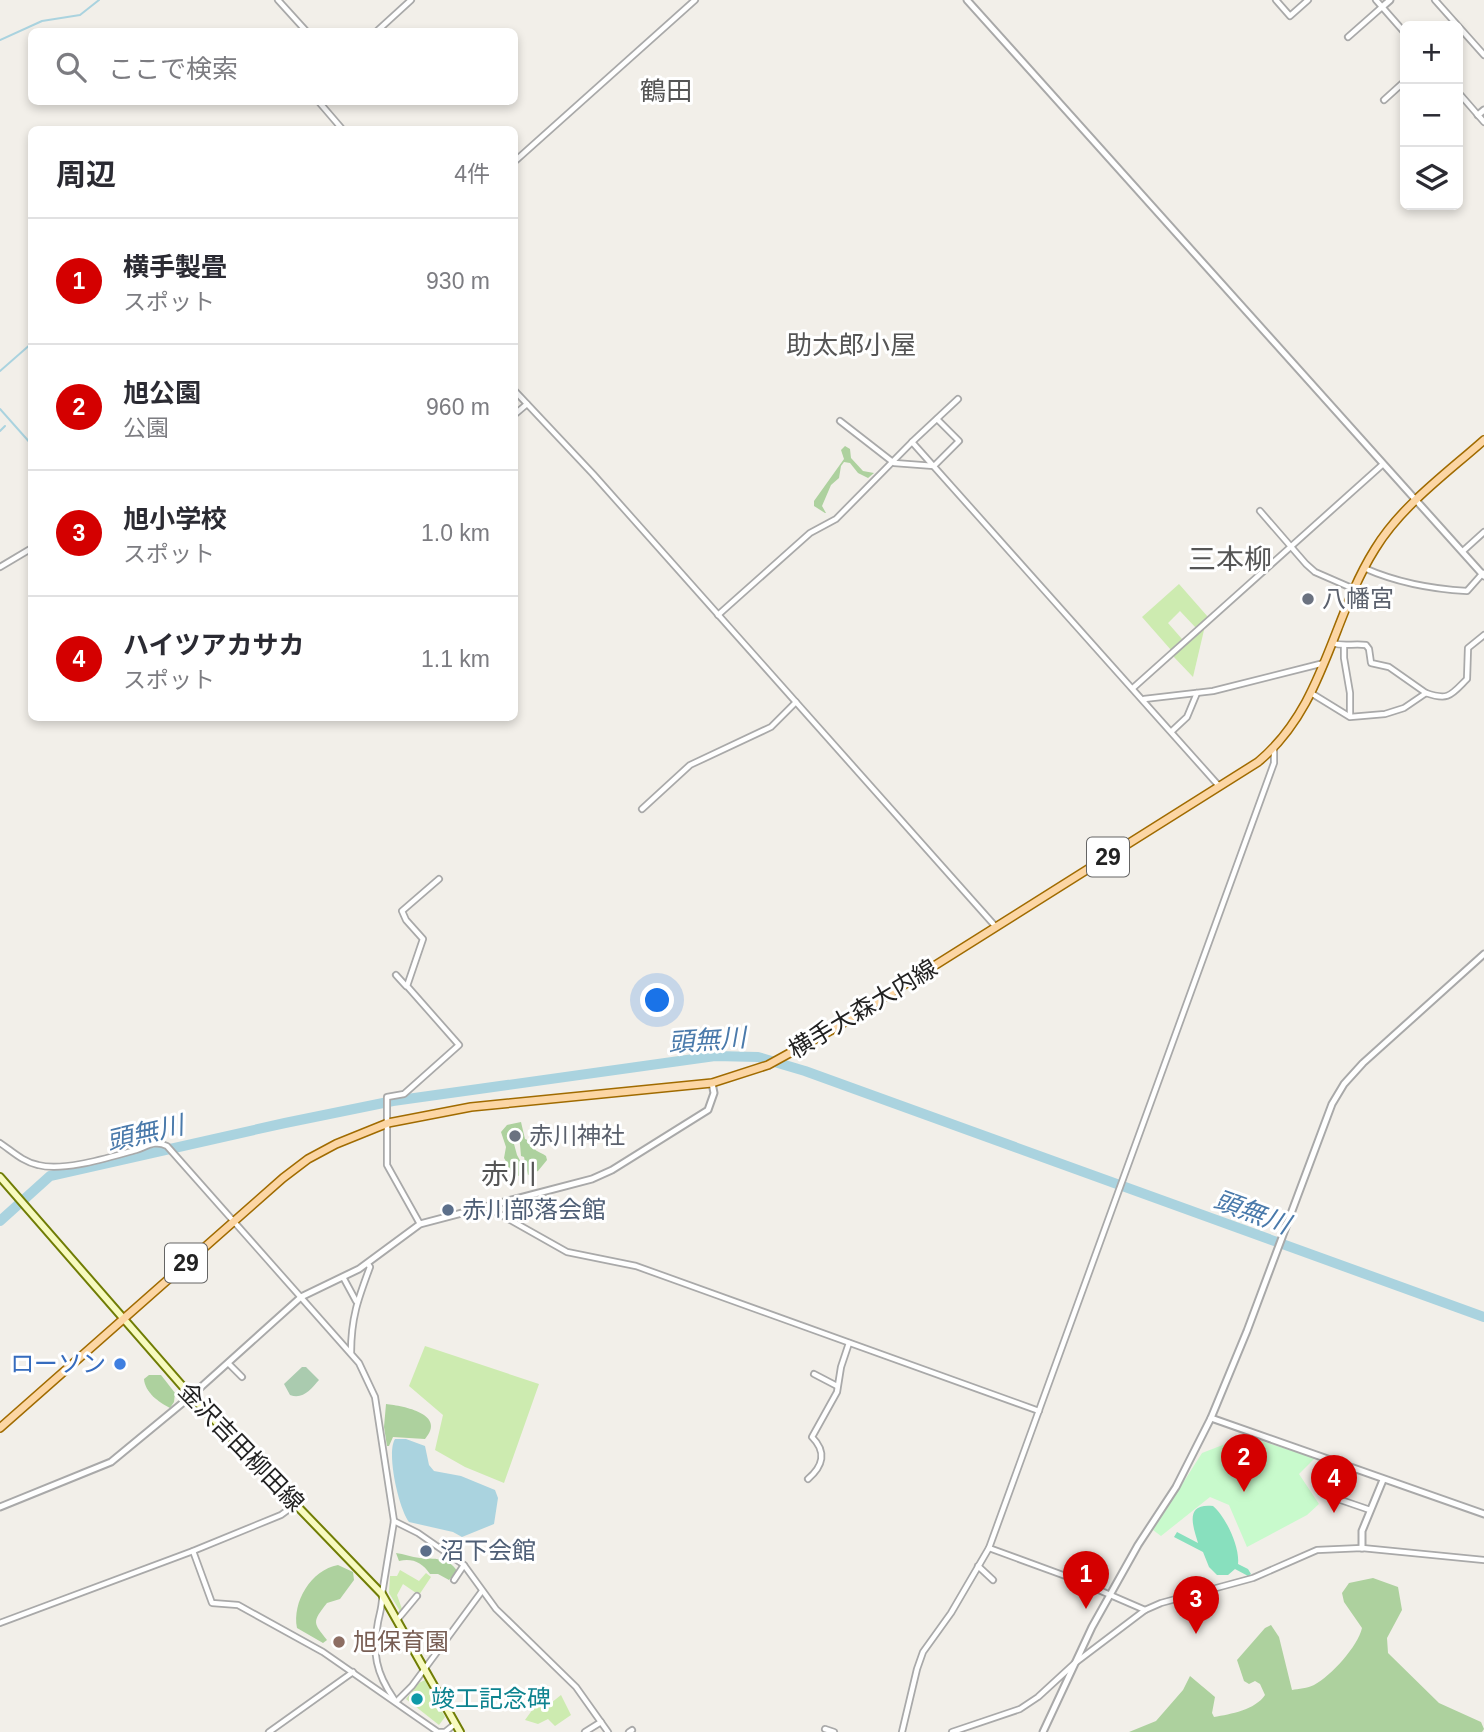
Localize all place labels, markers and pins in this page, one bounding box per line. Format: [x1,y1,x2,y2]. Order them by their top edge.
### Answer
place label: 八幡宮 [1322,585,1394,612]
marker: 八幡宮 [1300,591,1316,607]
place label: 赤川神社 [529,1122,625,1149]
marker: 赤川神社 [507,1128,523,1144]
place label: 赤川部落会館 [462,1196,606,1223]
marker: 赤川部落会館 [440,1202,456,1218]
place label: ローソン [10,1350,106,1377]
marker: ローソン [112,1356,128,1372]
pin: 2 [1221,1434,1267,1492]
pin: 4 [1311,1455,1357,1513]
place label: 沼下会館 [440,1537,536,1564]
marker: 沼下会館 [418,1543,434,1559]
pin: 1 [1063,1551,1109,1609]
pin: 3 [1173,1576,1219,1634]
place label: 旭保育園 [353,1628,449,1655]
marker: 旭保育園 [331,1634,347,1650]
place label: 竣工記念碑 [431,1685,551,1712]
marker: 竣工記念碑 [409,1691,425,1707]

